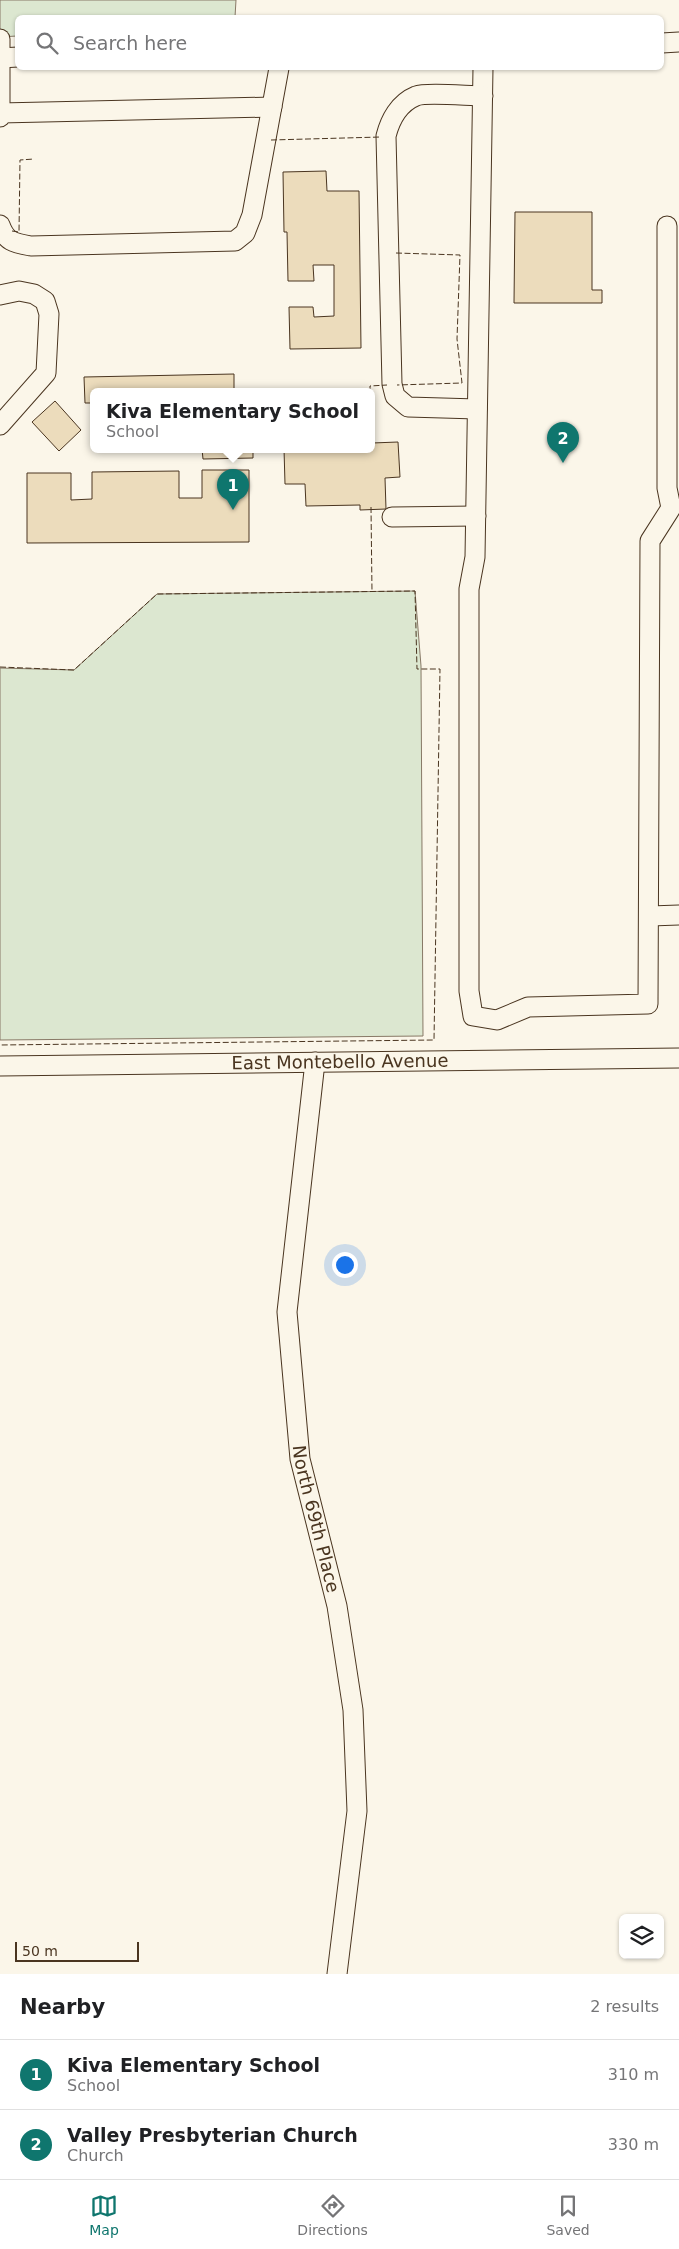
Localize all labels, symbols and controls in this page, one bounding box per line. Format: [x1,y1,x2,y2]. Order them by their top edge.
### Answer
search box [15,15,664,70]
icon: search [33,29,61,57]
text: Search here [73,32,187,54]
popup [90,388,375,453]
text: Kiva Elementary School [106,400,359,422]
text: School [106,422,159,441]
pin: 2 [547,422,579,463]
pin: 1 [217,469,249,510]
street label: East Montebello Avenue [231,1050,449,1073]
your location [332,1252,358,1278]
street label: North 69th Place [289,1444,344,1595]
map controls [619,1914,664,1959]
button: layers [619,1914,664,1959]
scale bar [15,1939,139,1962]
text: 50 m [22,1943,58,1959]
text: Nearby [20,1995,105,2019]
text: 2 results [590,1997,659,2016]
text: Kiva Elementary School [67,2054,320,2076]
text: 1 [30,2065,42,2084]
text: 310 m [608,2065,659,2084]
text: School [67,2076,120,2095]
text: Valley Presbyterian Church [67,2124,358,2146]
text: 2 [30,2135,42,2154]
text: 330 m [608,2135,659,2154]
text: Church [67,2146,124,2165]
tab: Map [89,2192,119,2238]
tab: Directions [297,2192,368,2238]
tab: Saved [546,2192,590,2238]

